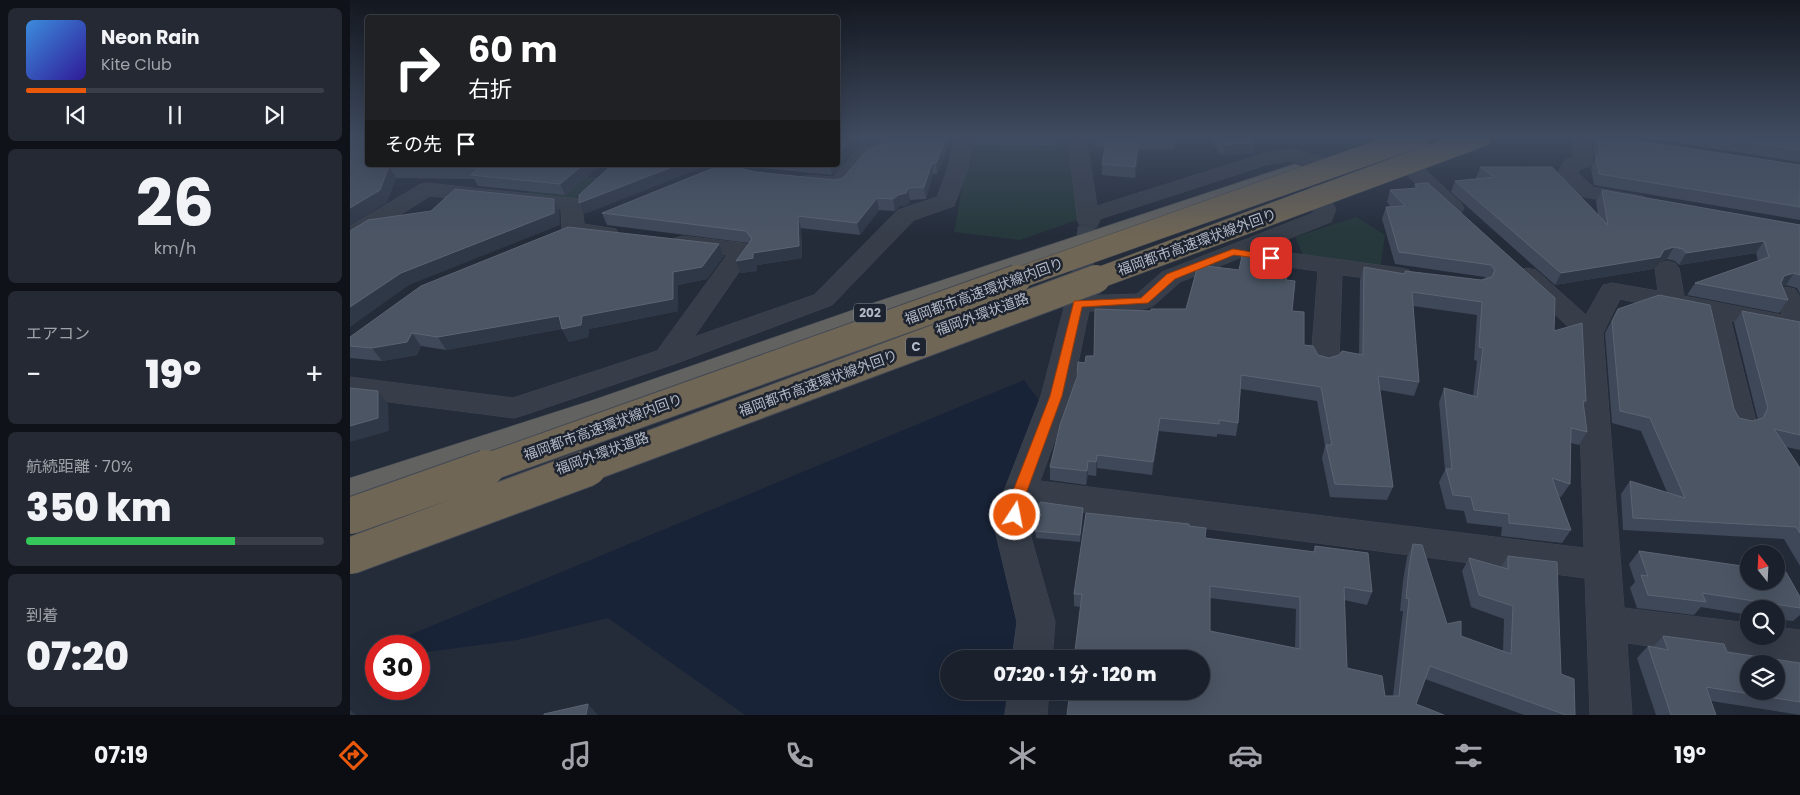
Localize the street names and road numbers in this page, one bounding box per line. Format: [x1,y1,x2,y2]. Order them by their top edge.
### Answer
street label: 福岡都市高速環状線外回り [1115,204,1279,280]
street label: 福岡都市高速環状線内回り [902,253,1066,329]
street label: 福岡外環状道路 [933,288,1031,340]
road number: 202 [854,304,886,322]
road number: C [906,338,926,357]
street label: 福岡都市高速環状線外回り [736,345,900,421]
street label: 福岡都市高速環状線内回り [521,389,685,465]
street label: 福岡外環状道路 [553,427,651,479]

